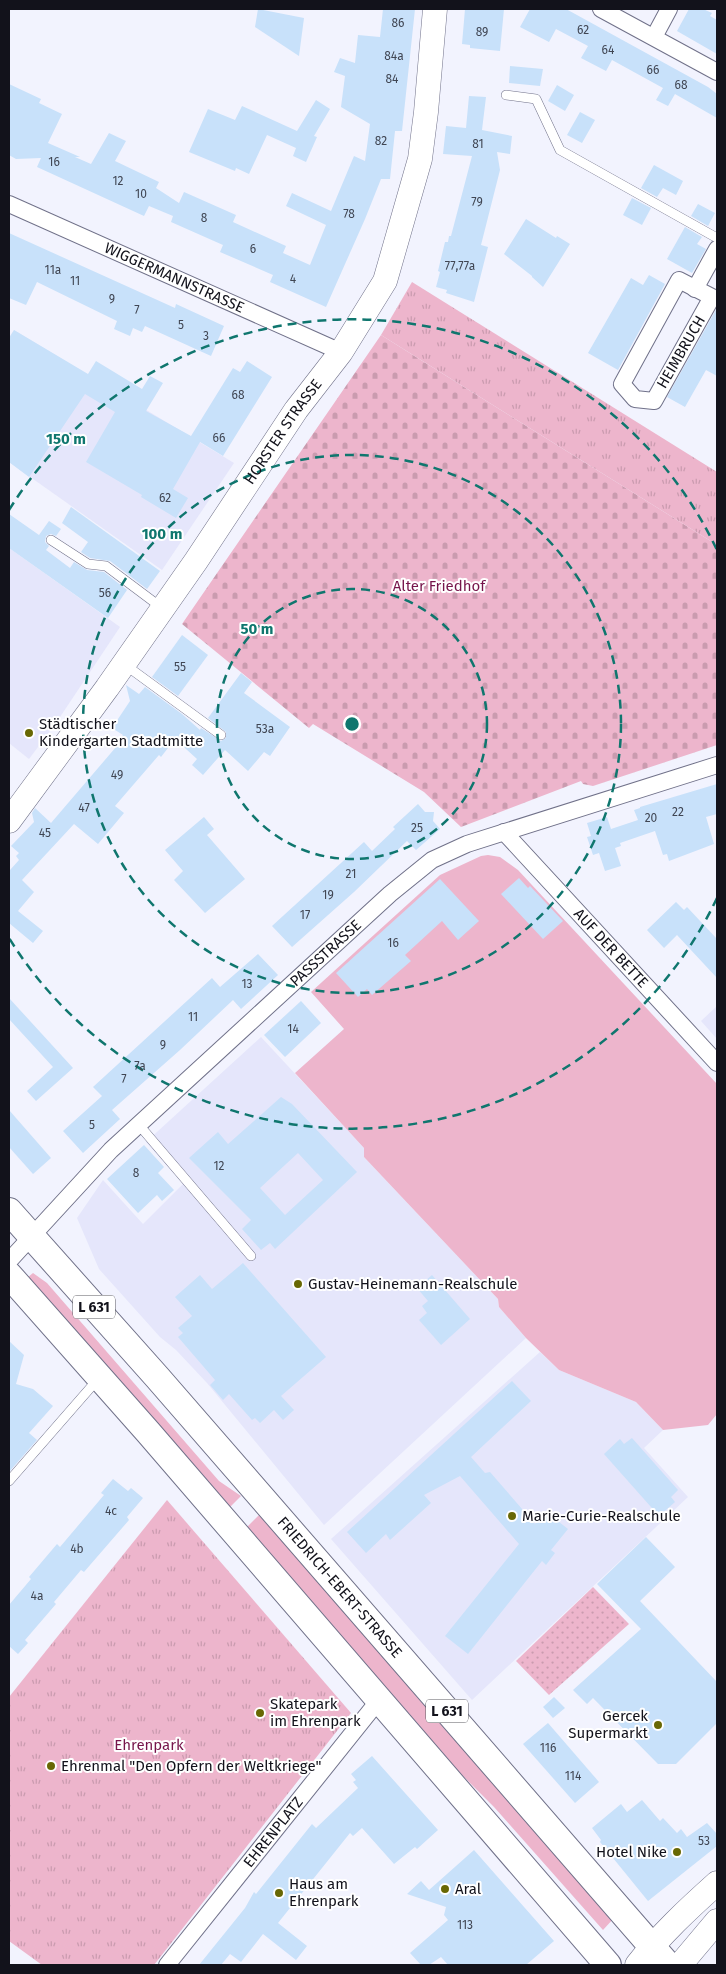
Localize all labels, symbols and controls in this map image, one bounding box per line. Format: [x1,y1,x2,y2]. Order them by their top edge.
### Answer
house number: 86 [391,16,405,30]
house number: 62 [577,23,589,37]
house number: 89 [476,25,488,39]
house number: 64 [602,43,615,57]
house number: 84a [384,49,404,63]
house number: 66 [647,63,659,77]
house number: 84 [386,72,399,86]
house number: 68 [674,78,688,92]
house number: 82 [375,134,387,148]
house number: 81 [472,137,484,151]
house number: 16 [48,155,60,169]
house number: 12 [112,174,124,188]
house number: 10 [135,187,147,201]
house number: 79 [471,195,483,209]
house number: 78 [343,207,355,221]
house number: 8 [201,211,208,225]
street label: WIGGERMANNSTRASSE [102,239,247,317]
house number: 6 [250,242,256,256]
house number: 77,77a [445,259,475,273]
house number: 11a [45,263,61,277]
house number: 4 [290,272,297,286]
house number: 11 [70,274,80,288]
house number: 9 [109,292,115,306]
house number: 7 [134,303,140,317]
street label: HEIMBRUCH [653,312,709,392]
house number: 5 [178,318,184,332]
house number: 3 [203,329,209,343]
street label: HORSTER STRASSE [240,376,325,488]
house number: 68 [231,388,245,402]
text: 150 m [46,430,86,448]
house number: 66 [213,431,225,445]
house number: 62 [159,491,171,505]
text: 100 m [142,525,182,543]
park label: Alter Friedhof [393,577,486,595]
house number: 56 [99,586,111,600]
text: 50 m [240,620,274,638]
house number: 55 [174,660,186,674]
place label: Städtischer Kindergarten Stadtmitte [39,715,203,750]
centre of rings [343,715,361,733]
house number: 53a [256,722,274,736]
marker: Städtischer Kindergarten Stadtmitte [23,727,35,739]
house number: 49 [111,768,123,782]
house number: 47 [78,801,90,815]
house number: 22 [672,805,684,819]
house number: 20 [645,811,658,825]
house number: 25 [411,821,423,835]
house number: 45 [39,826,51,840]
house number: 21 [346,867,356,881]
house number: 19 [322,888,334,902]
street label: AUF DER BETTE [570,905,652,991]
house number: 17 [300,908,310,922]
street label: PASSSTRASSE [286,916,365,990]
house number: 16 [387,936,399,950]
house number: 13 [241,977,253,991]
house number: 11 [188,1010,198,1024]
house number: 14 [287,1022,299,1036]
house number: 9 [160,1038,166,1052]
house number: 7a [134,1059,146,1073]
house number: 7 [121,1072,127,1086]
house number: 5 [89,1118,95,1132]
house number: 12 [213,1159,225,1173]
house number: 8 [133,1166,140,1180]
place label: Gustav-Heinemann-Realschule [308,1275,517,1293]
marker: Gustav-Heinemann-Realschule [292,1278,304,1290]
road number: L 631 [73,1295,115,1318]
house number: 4c [105,1504,117,1518]
place label: Marie-Curie-Realschule [522,1507,681,1525]
marker: Marie-Curie-Realschule [506,1510,518,1522]
street label: FRIEDRICH-EBERT-STRASSE [274,1513,406,1661]
house number: 4b [70,1542,84,1556]
house number: 4a [31,1589,43,1603]
place label: Skatepark im Ehrenpark [270,1695,361,1730]
road number: L 631 [426,1700,468,1722]
marker: Skatepark im Ehrenpark [254,1707,266,1719]
place label: Gercek Supermarkt [568,1707,649,1742]
marker: Gercek Supermarkt [652,1719,664,1731]
park label: Ehrenpark [114,1736,184,1754]
house number: 116 [540,1741,556,1755]
place label: Ehrenmal "Den Opfern der Weltkriege" [61,1757,321,1775]
marker: Ehrenmal "Den Opfern der Weltkriege" [45,1760,57,1772]
house number: 114 [565,1769,582,1783]
street label: EHRENPLATZ [240,1793,307,1871]
house number: 53 [698,1834,710,1848]
place label: Hotel Nike [596,1843,667,1861]
marker: Hotel Nike [671,1846,683,1858]
place label: Haus am Ehrenpark [289,1875,359,1910]
place label: Aral [455,1880,482,1898]
marker: Aral [439,1883,451,1895]
marker: Haus am Ehrenpark [273,1887,285,1899]
house number: 113 [457,1918,473,1932]

